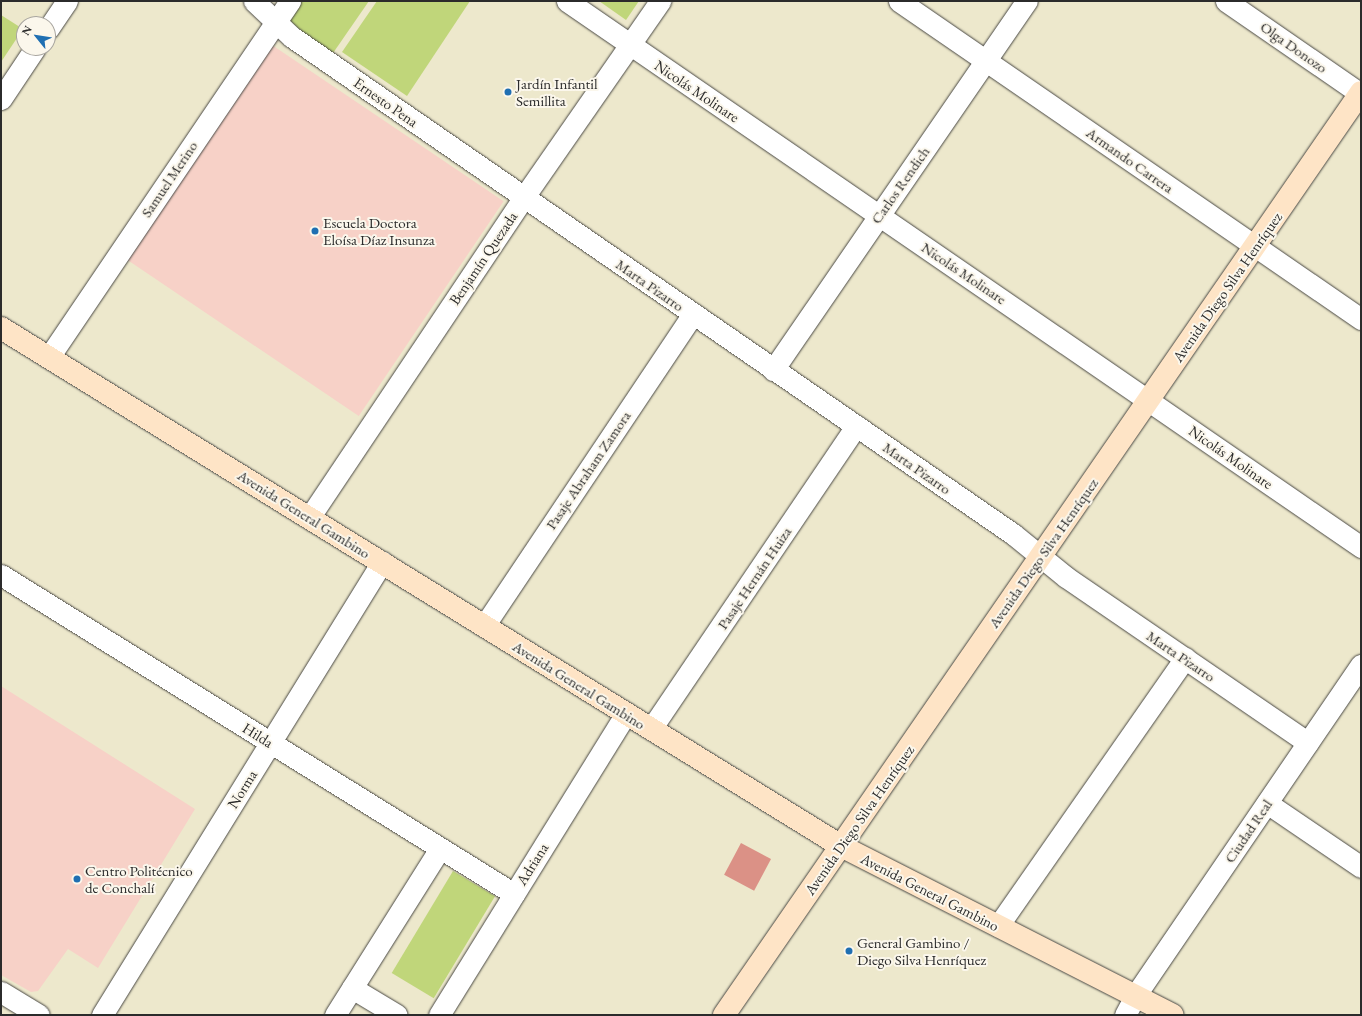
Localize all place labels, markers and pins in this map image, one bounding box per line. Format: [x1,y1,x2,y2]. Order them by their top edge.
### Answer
place label: Jardín Infantil Semillita [516,74,598,109]
marker: Jardín Infantil Semillita [503,87,513,97]
place label: Escuela Doctora Eloísa Díaz Insunza [323,213,435,248]
marker: Escuela Doctora Eloísa Díaz Insunza [310,226,320,236]
place label: Centro Politécnico de Conchalí [85,861,193,896]
marker: Centro Politécnico de Conchalí [72,874,82,884]
place label: General Gambino / Diego Silva Henríquez [857,933,986,968]
marker: General Gambino / Diego Silva Henríquez [844,946,854,956]

